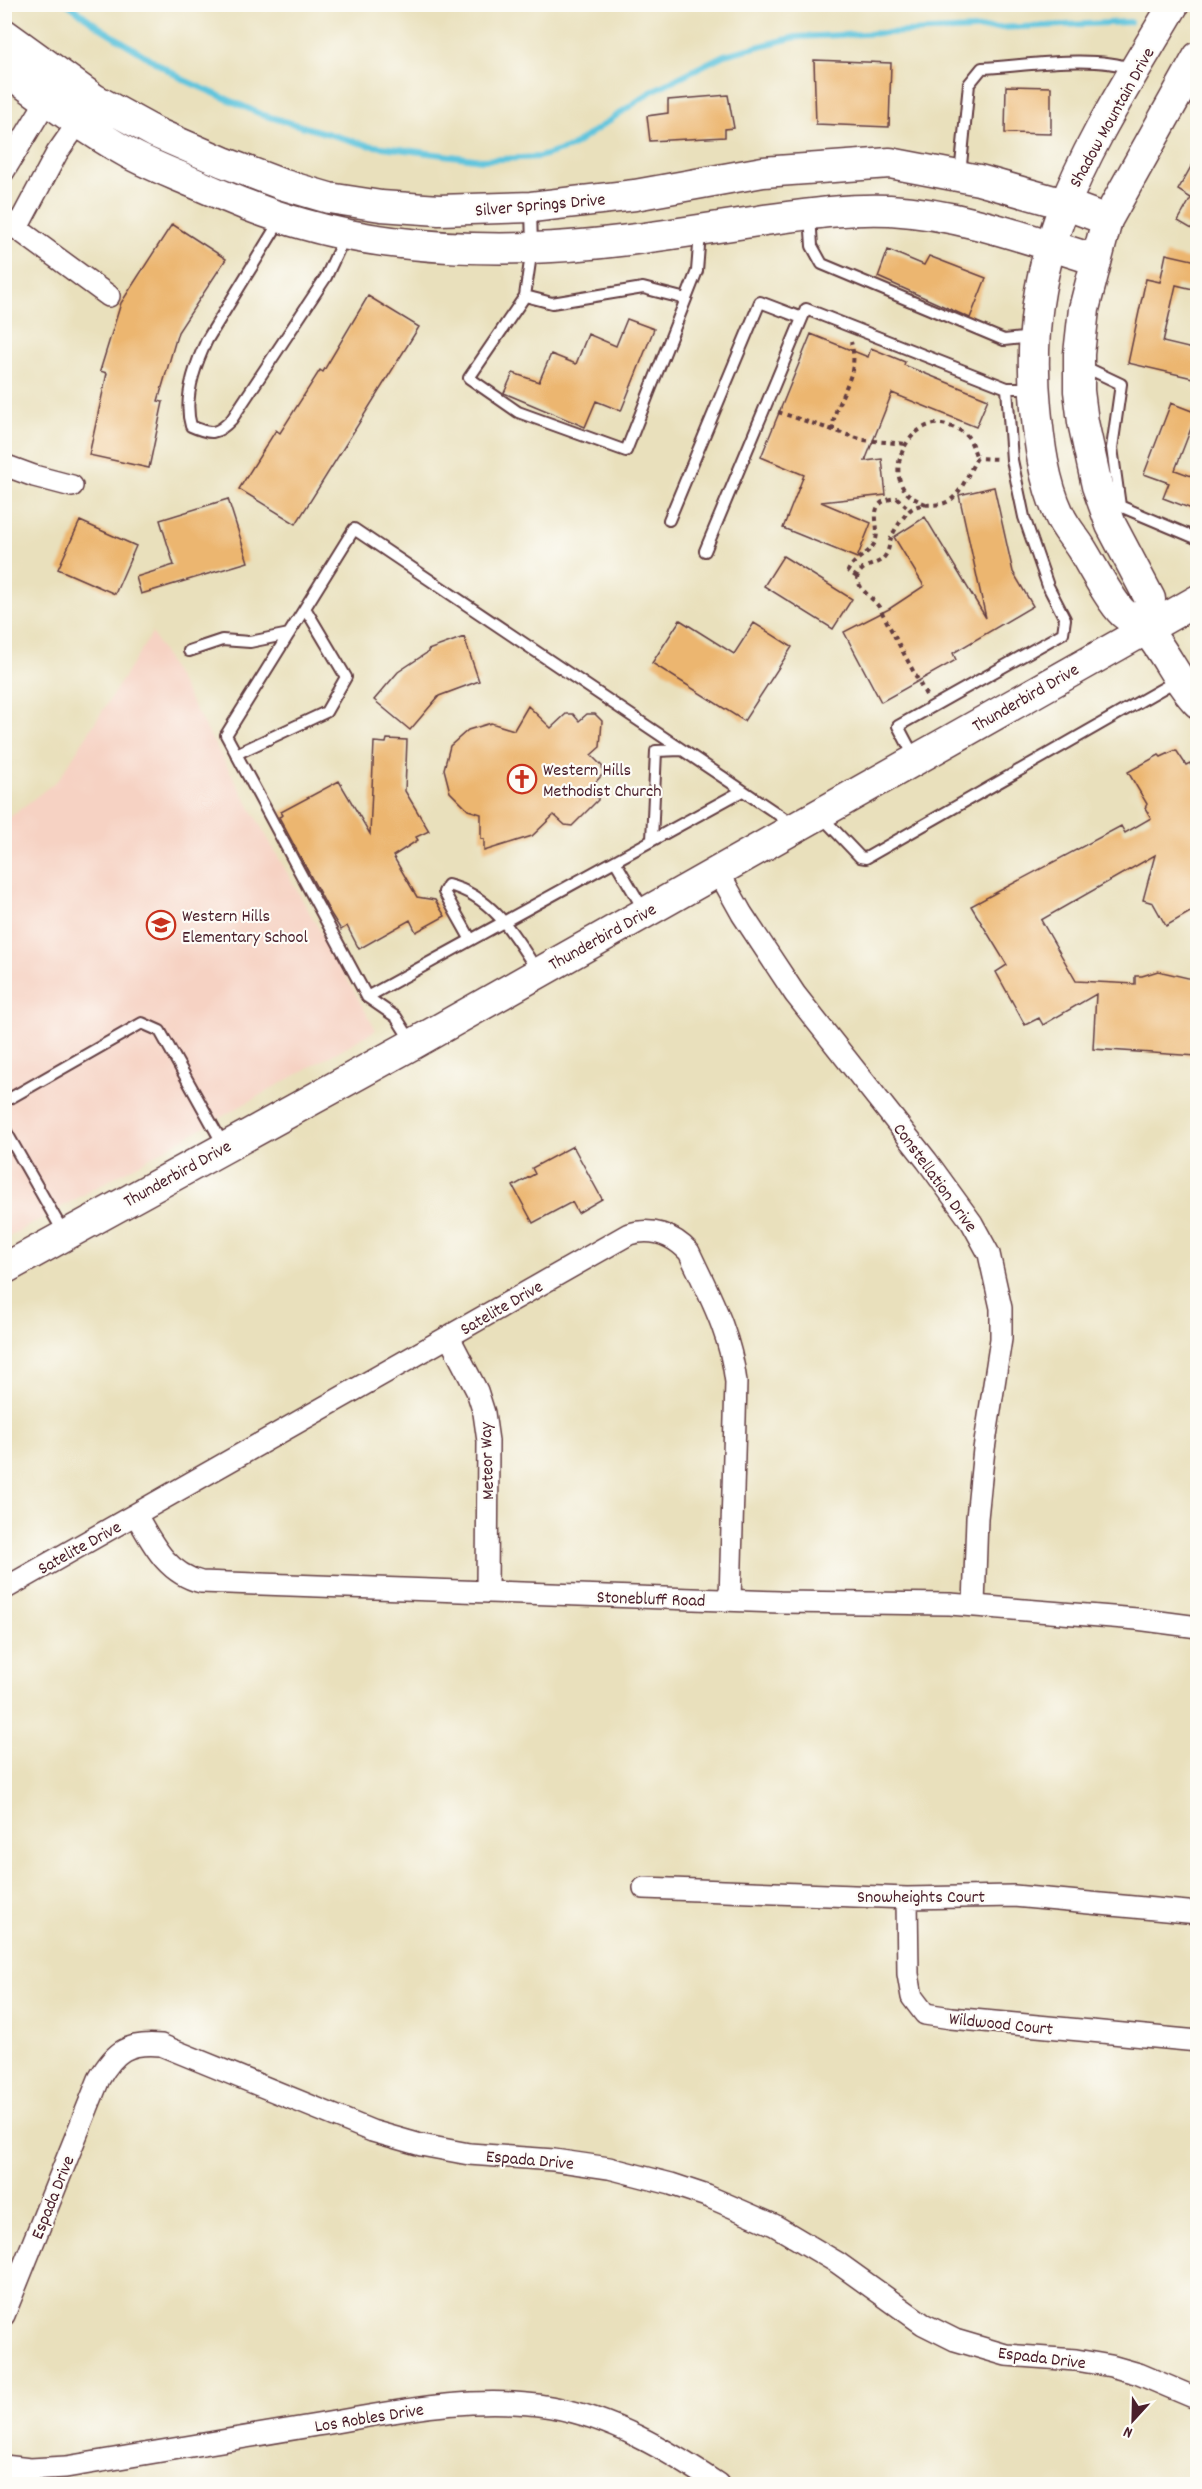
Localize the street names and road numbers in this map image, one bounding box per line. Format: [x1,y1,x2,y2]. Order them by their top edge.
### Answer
street label: Shadow Mountain Drive [1064,43,1162,193]
street label: Silver Springs Drive [474,188,606,225]
street label: Thunderbird Drive [968,658,1084,740]
street label: Thunderbird Drive [545,898,662,978]
street label: Constellation Drive [886,1119,982,1238]
street label: Thunderbird Drive [120,1135,237,1215]
street label: Satelite Drive [456,1275,548,1343]
street label: Meteor Way [475,1421,502,1500]
street label: Satelite Drive [34,1516,127,1582]
street label: Stonebluff Road [596,1586,706,1615]
street label: Snowheights Court [857,1886,985,1911]
street label: Wildwood Court [947,2008,1054,2043]
street label: Espada Drive [485,2145,575,2178]
street label: Espada Drive [26,2152,82,2244]
street label: Espada Drive [996,2342,1087,2377]
street label: Los Robles Drive [313,2398,426,2440]

